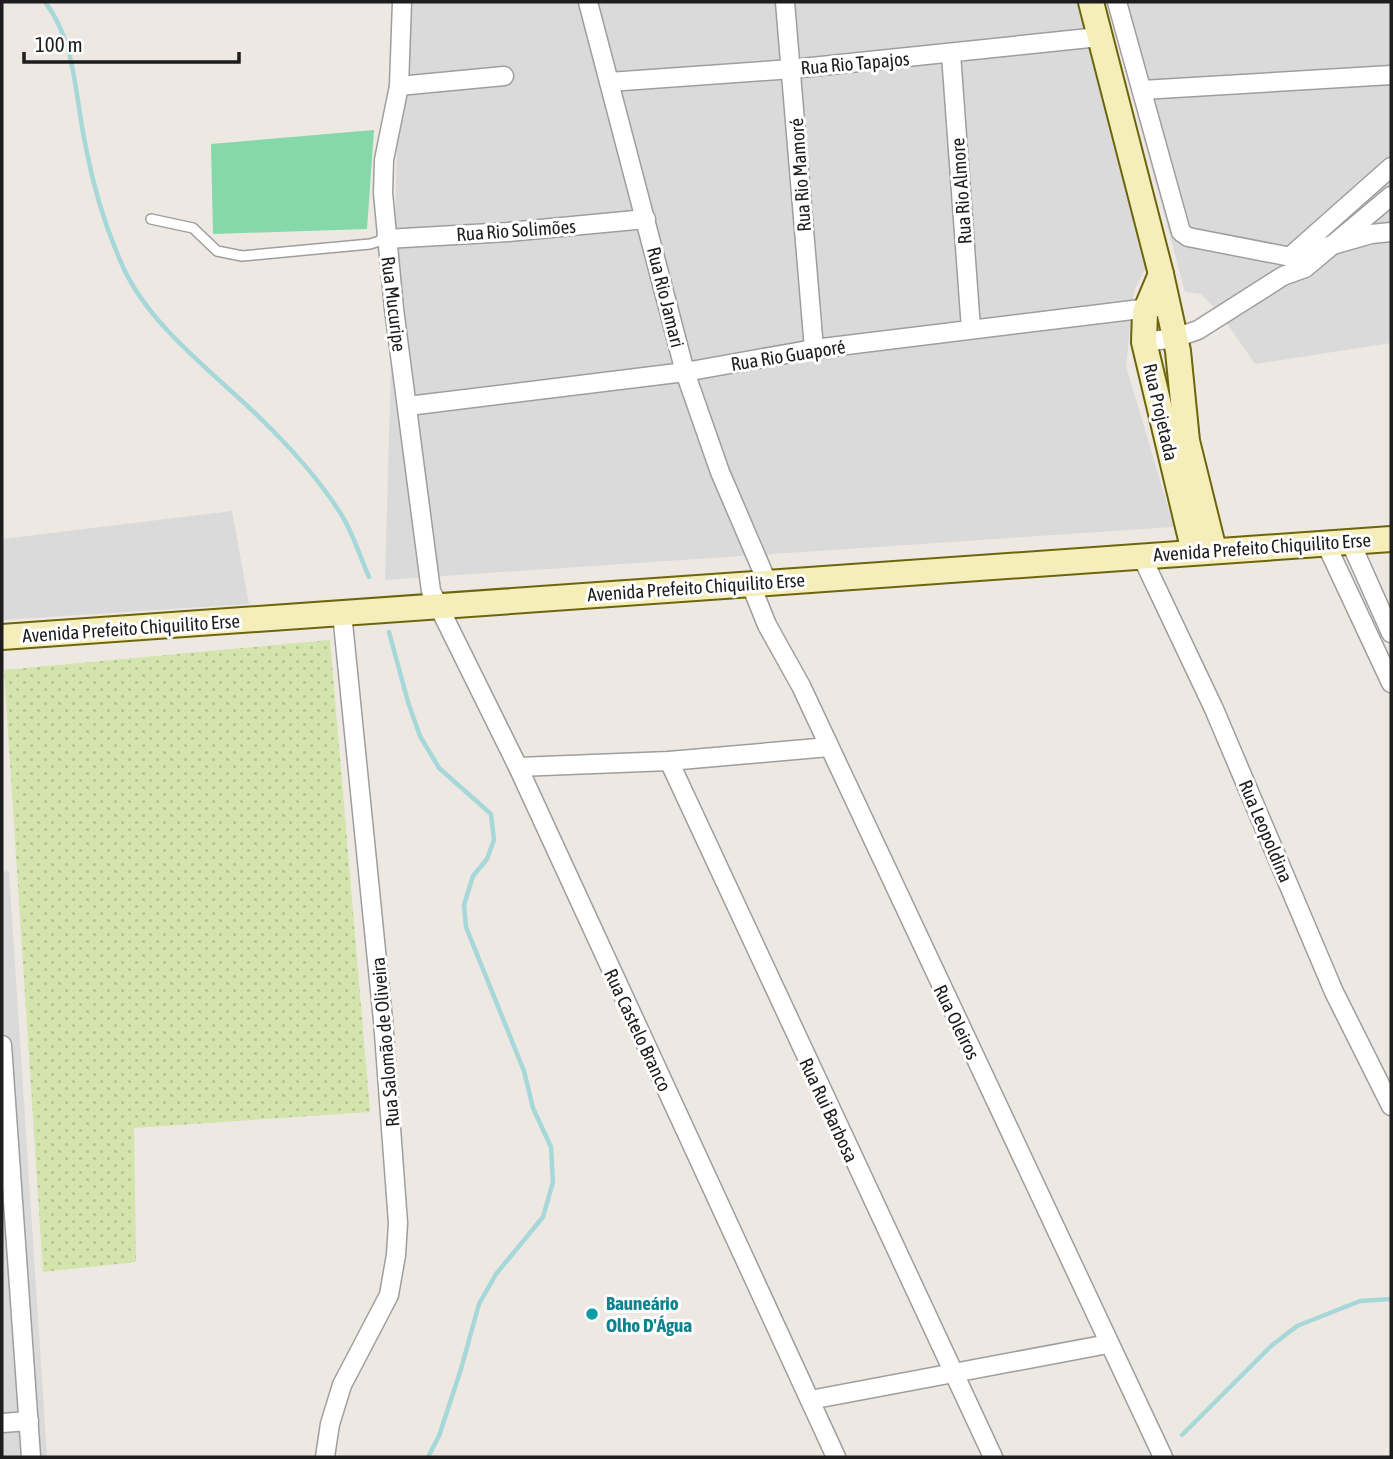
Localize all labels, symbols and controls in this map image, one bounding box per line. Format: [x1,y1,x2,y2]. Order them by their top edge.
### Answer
scale bar [24,21,240,65]
text: 100 m [35,32,83,56]
street label: Rua Rio Tapajos [800,47,911,79]
street label: Rua Rio Mamoré [785,117,815,233]
street label: Rua Rio Almore [946,137,976,245]
street label: Rua Rio Solimões [455,215,577,245]
street label: Rua Rio Jamari [643,244,689,350]
street label: Rua Mucuripe [377,255,411,353]
street label: Rua Rio Guaporé [729,335,847,375]
street label: Rua Projetada [1139,361,1183,463]
street label: Avenida Prefeito Chiquilito Erse [1152,528,1372,566]
street label: Avenida Prefeito Chiquilito Erse [586,568,806,606]
street label: Avenida Prefeito Chiquilito Erse [21,609,241,647]
street label: Rua Leopoldina [1235,776,1297,886]
street label: Rua Salomão de Oliveira [367,956,403,1128]
street label: Rua Castelo Branco [600,965,676,1095]
street label: Rua Oleiros [930,981,985,1063]
street label: Rua Rui Barbosa [795,1054,863,1166]
place label: Bauneário Olho D'Água [606,1292,692,1336]
marker: Bauneário Olho D'Água [584,1306,600,1322]

